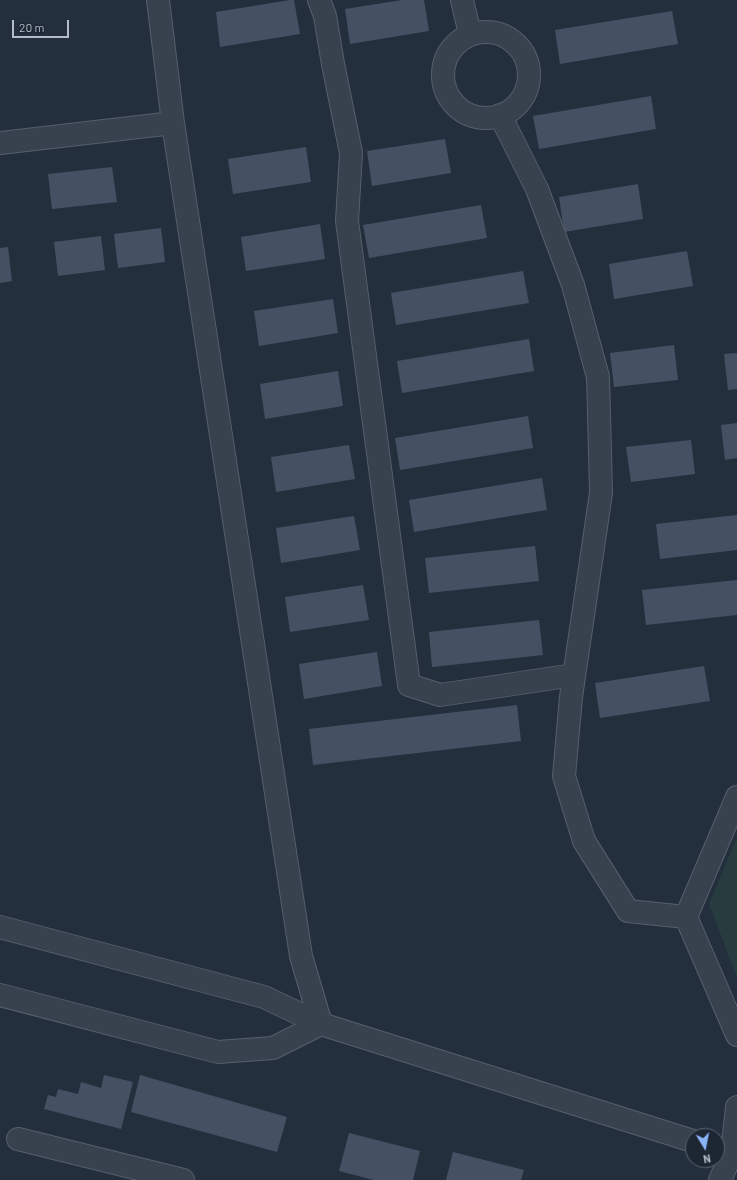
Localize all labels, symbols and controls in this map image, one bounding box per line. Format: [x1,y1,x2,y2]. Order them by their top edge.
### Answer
scale bar [14,12,71,38]
text: 20 m [19,20,45,34]
north arrow [685,1128,725,1168]
text: N [702,1152,712,1166]

